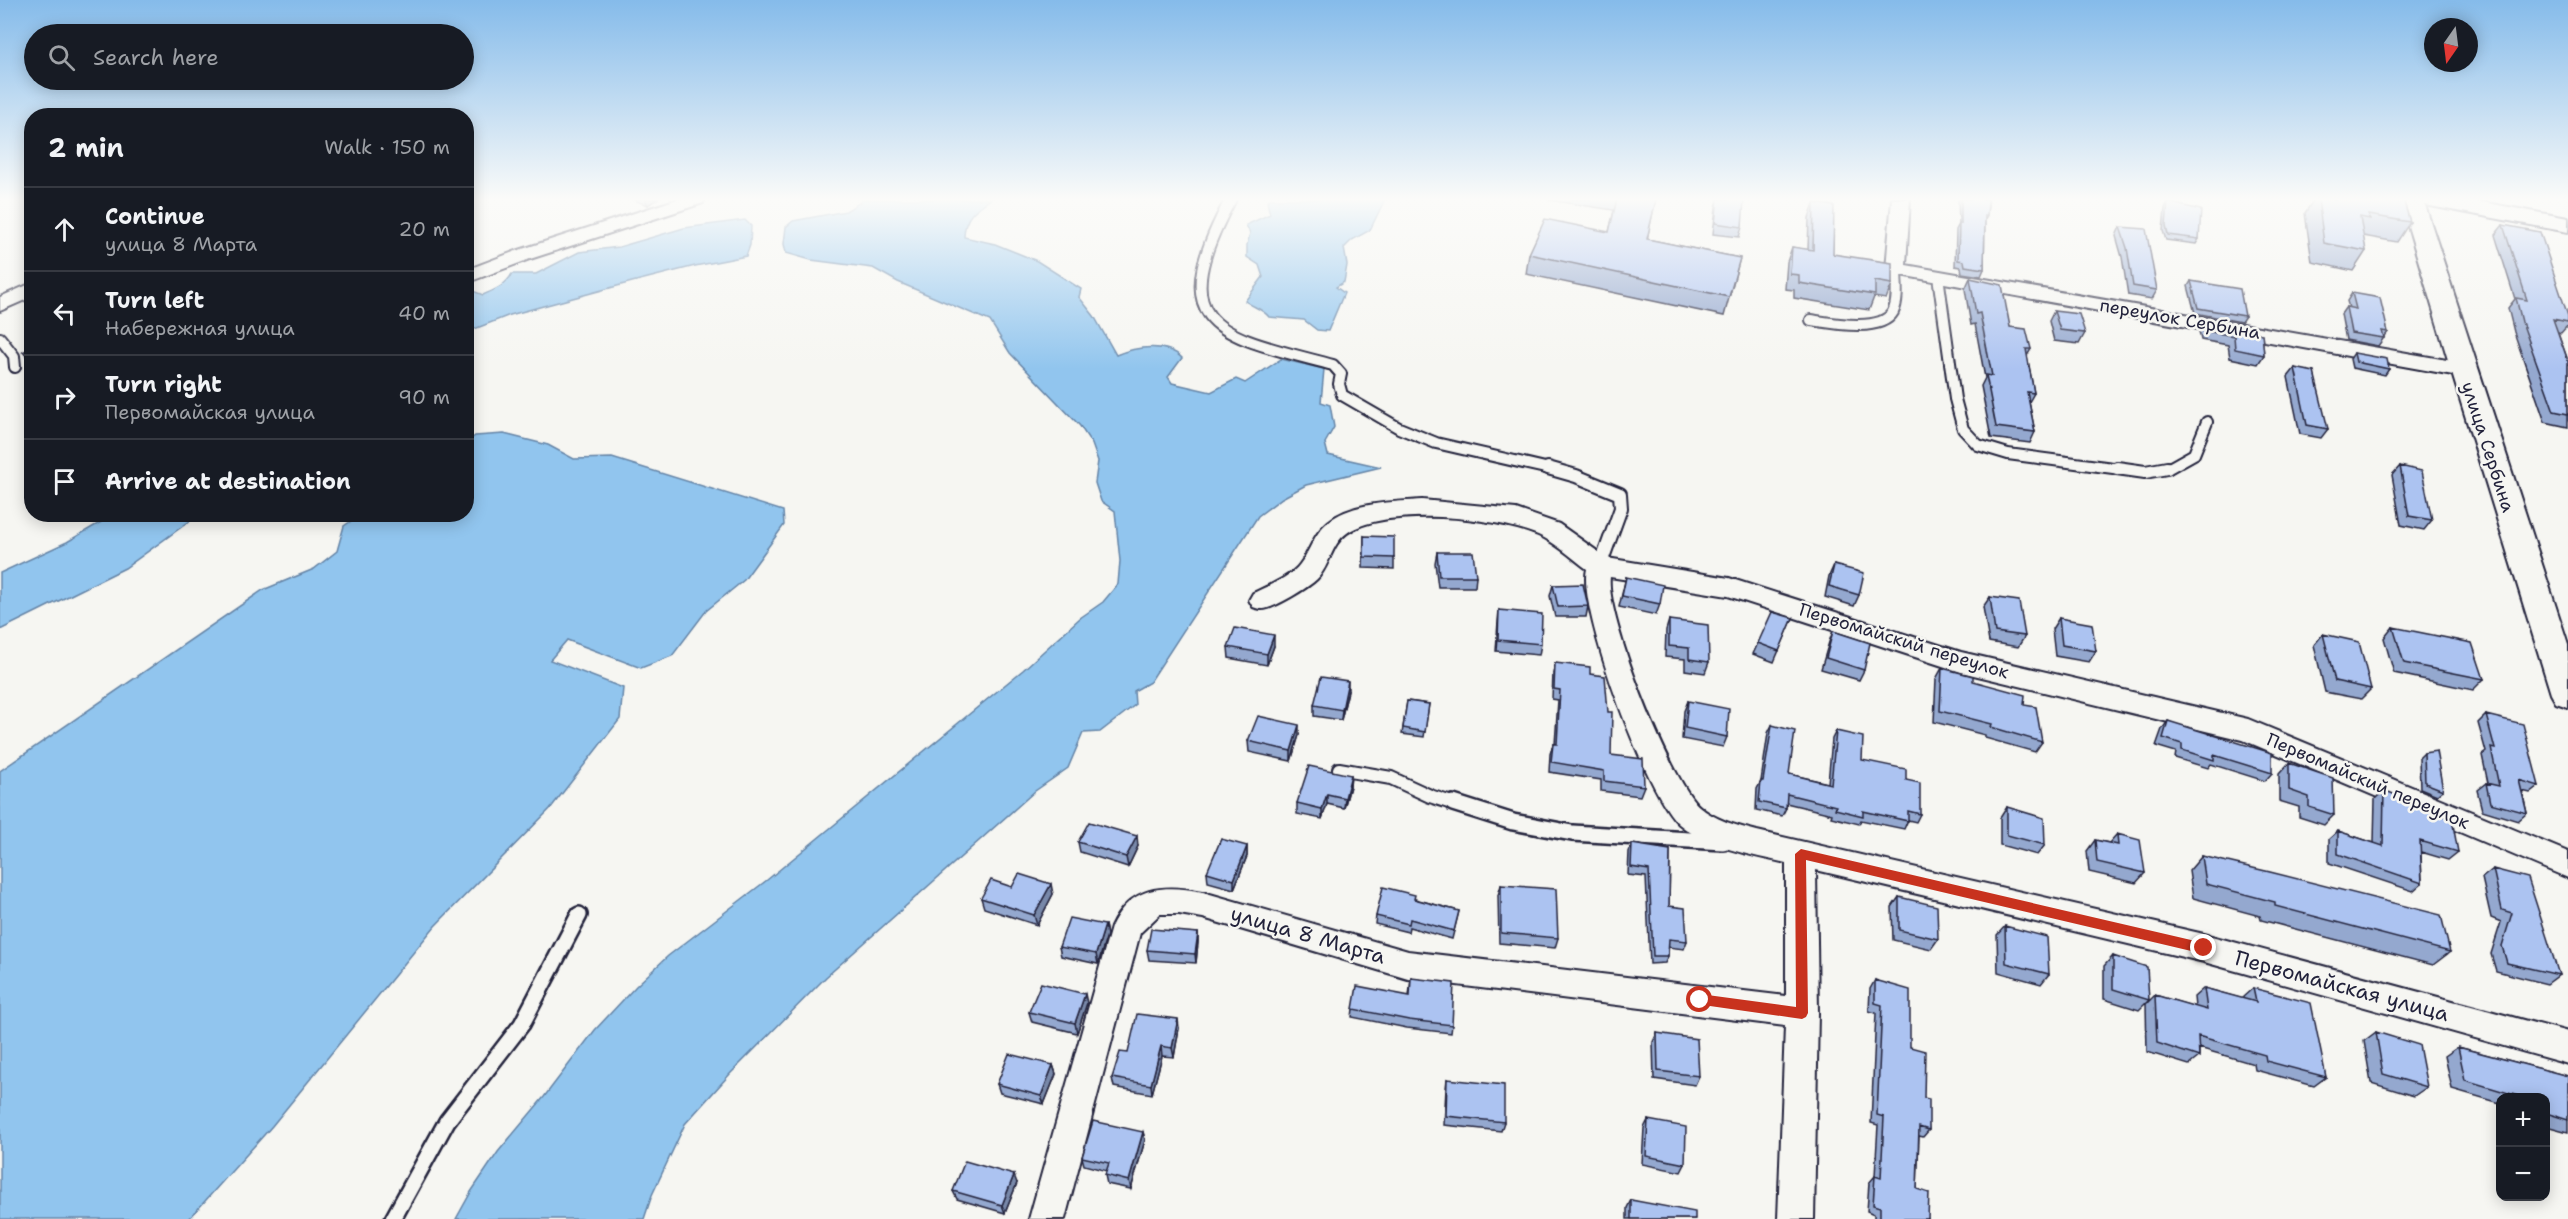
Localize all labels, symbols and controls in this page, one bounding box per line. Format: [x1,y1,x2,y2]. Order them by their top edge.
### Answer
north arrow [2424,18,2478,72]
search box [24,24,474,90]
icon: search [45,41,78,74]
text: Search here [93,43,219,72]
text: 2 min [48,130,124,165]
text: Walk · 150 m [324,134,450,160]
text: Continue [105,202,205,231]
icon: ahead [48,213,81,246]
text: 20 m [399,216,450,242]
text: улица 8 Марта [105,231,257,257]
text: Turn left [105,286,204,315]
street label: переулок Сербина [2098,293,2262,345]
icon: left [48,297,81,330]
text: 40 m [398,300,450,326]
text: Набережная улица [105,315,295,341]
text: Turn right [105,370,222,399]
street label: улица Сербина [2456,379,2520,515]
icon: right [48,381,81,414]
text: 90 m [398,384,450,410]
text: Первомайская улица [105,399,315,425]
icon: arrive [48,465,81,498]
text: Arrive at destination [105,467,351,496]
street label: Первомайский переулок [1796,598,2012,684]
street label: Первомайский переулок [2263,727,2473,835]
street label: улица 8 Марта [1227,900,1389,970]
route end [2190,934,2216,960]
street label: Первомайская улица [2232,944,2452,1028]
route start [1686,986,1712,1012]
map controls [2496,1093,2550,1201]
button: + [2496,1093,2550,1147]
button: − [2496,1147,2550,1201]

